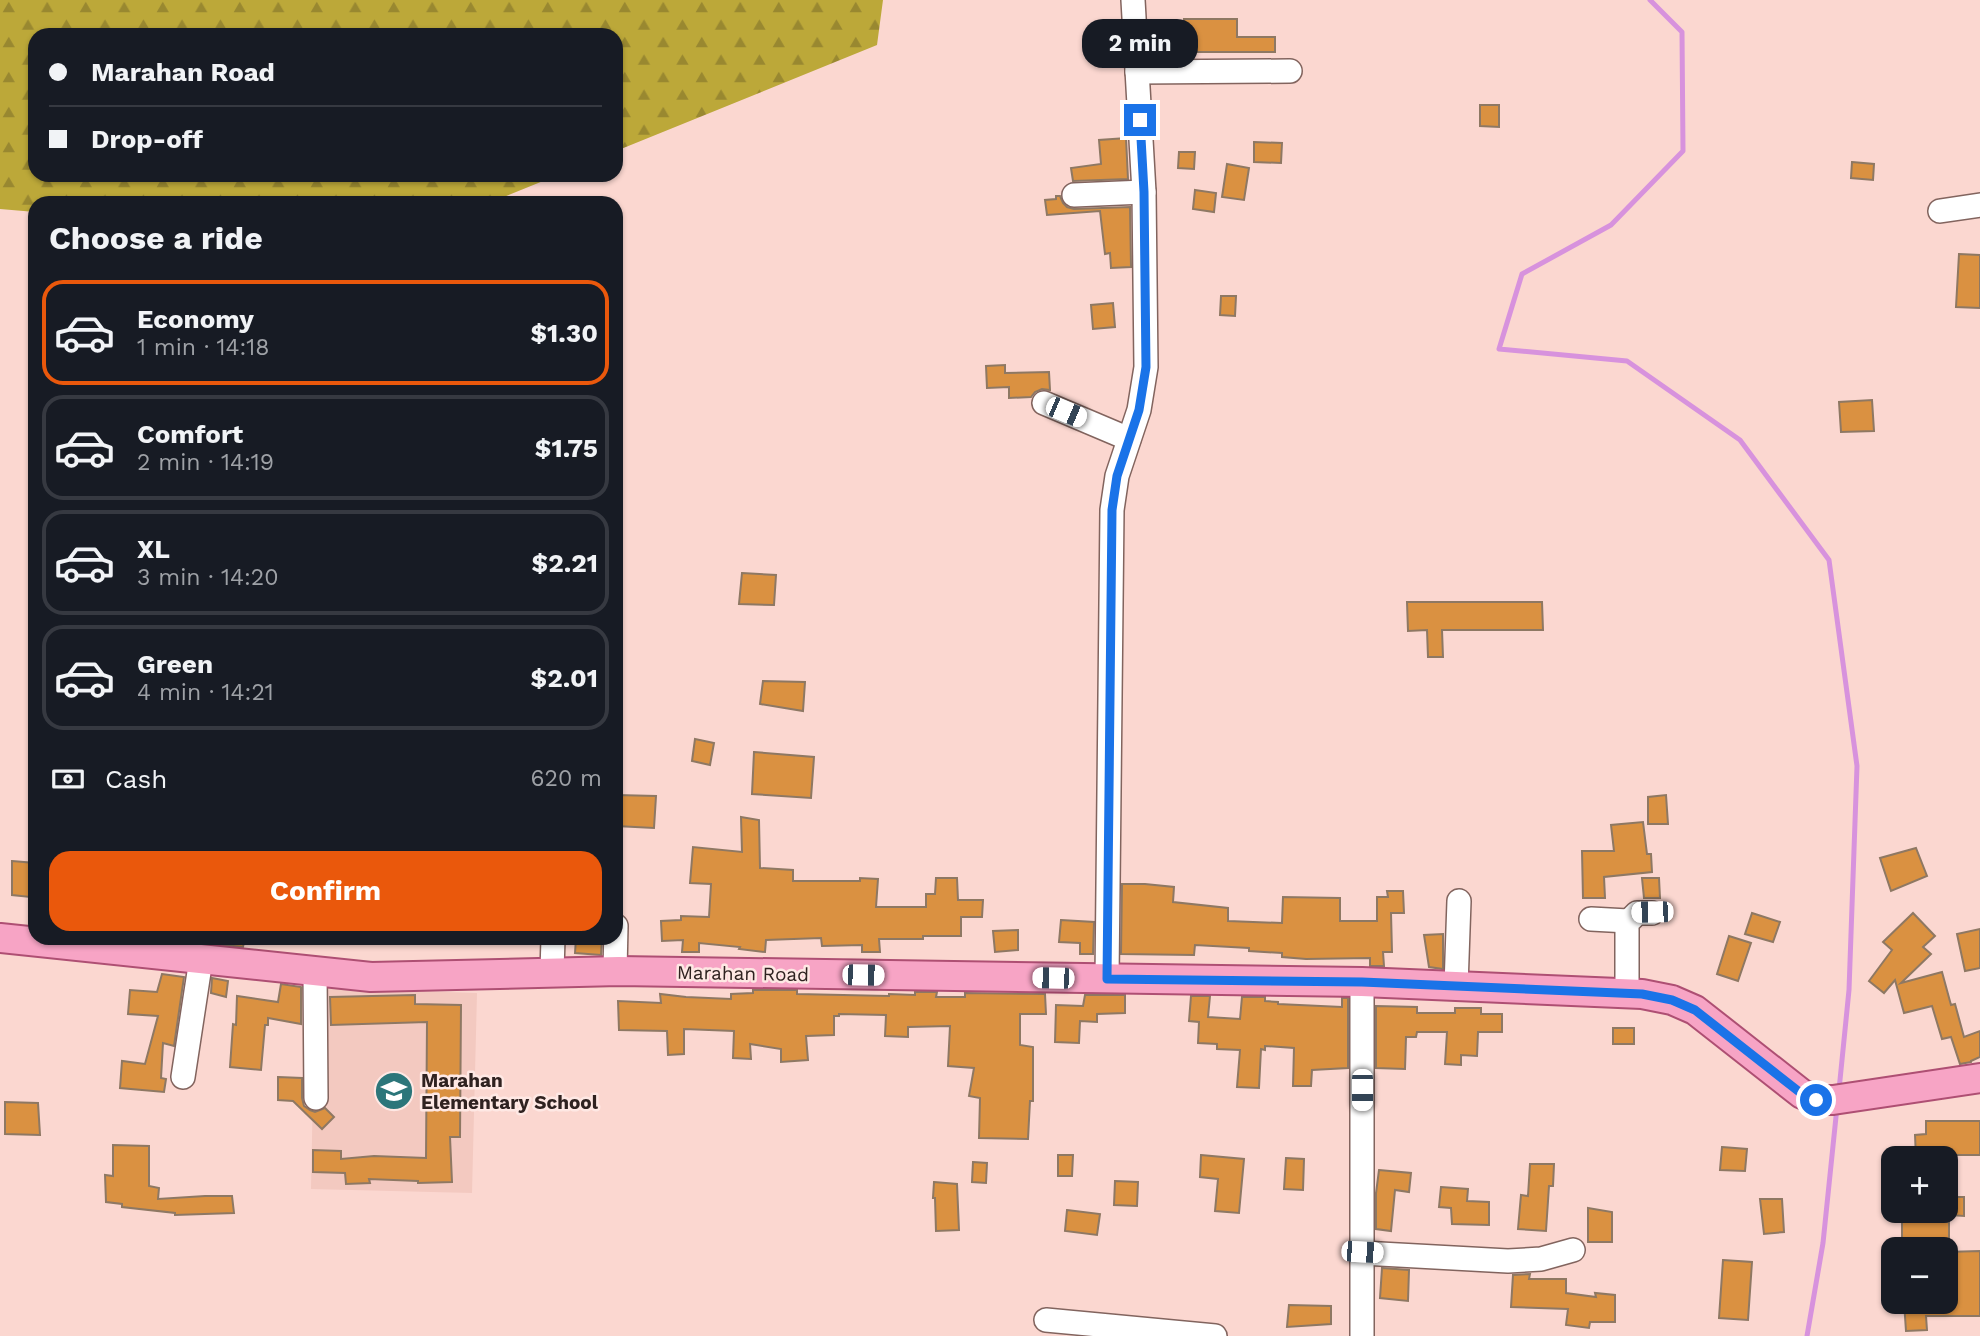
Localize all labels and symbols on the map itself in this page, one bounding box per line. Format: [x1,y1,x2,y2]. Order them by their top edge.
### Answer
callout: 2 min [1082,18,1198,68]
route end [1124,104,1156,136]
car [1043,394,1090,430]
car [1631,901,1674,923]
street label: Marahan Road [677,961,809,986]
car [842,964,885,986]
car [1032,967,1075,989]
place label: Marahan Elementary School [421,1069,599,1114]
car [1352,1069,1373,1111]
school or university icon: Marahan Elementary School [373,1070,415,1112]
route start [1800,1084,1832,1116]
car [1341,1240,1384,1264]

